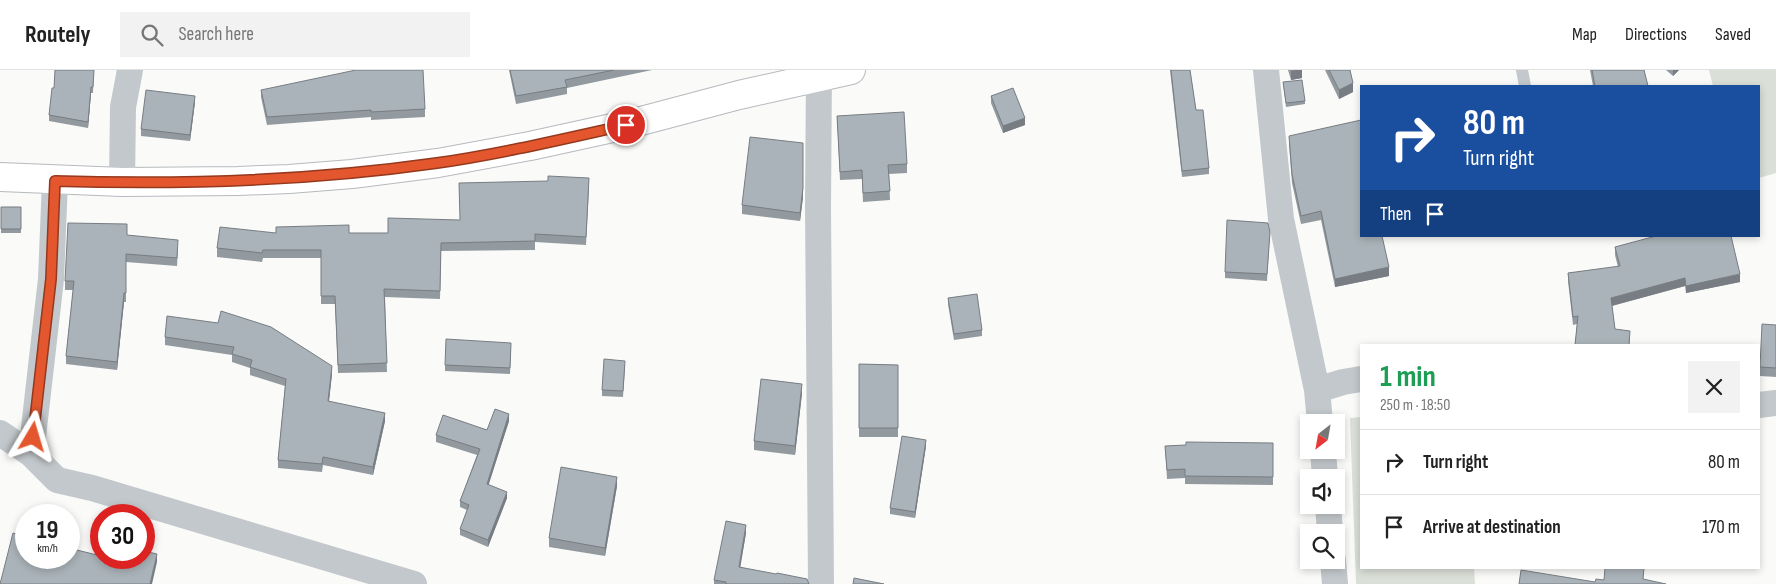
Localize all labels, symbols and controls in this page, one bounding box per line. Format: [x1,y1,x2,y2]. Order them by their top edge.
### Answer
search box [120,12,470,57]
text: Routely [25,20,90,49]
icon: search [138,21,166,49]
text: Search here [178,23,254,46]
text: Map [1572,24,1597,45]
text: Directions [1625,24,1687,45]
text: Saved [1715,24,1751,45]
text: 80 m [1463,102,1525,145]
pin [605,104,647,146]
icon: right [1380,105,1445,170]
icon: arrive [612,111,640,139]
text: Turn right [1463,145,1534,172]
icon: arrive [1421,200,1449,228]
text: Then [1380,203,1411,226]
text: 1 min [1380,359,1436,395]
button: close [1688,361,1740,413]
text: 250 m · 18:50 [1380,396,1450,415]
position arrow [6,410,58,462]
north arrow [1300,414,1345,459]
map controls [1300,414,1345,569]
icon: right [1380,448,1408,476]
text: Turn right [1423,451,1488,474]
text: 80 m [1708,451,1740,474]
button: sound [1300,469,1345,514]
speed limit sign: 30 [90,504,155,569]
icon: arrive [1380,513,1408,541]
text: 19 [37,515,58,546]
text: Arrive at destination [1423,516,1561,539]
text: 170 m [1702,516,1740,539]
button: search [1300,524,1345,569]
text: km/h [37,541,58,556]

